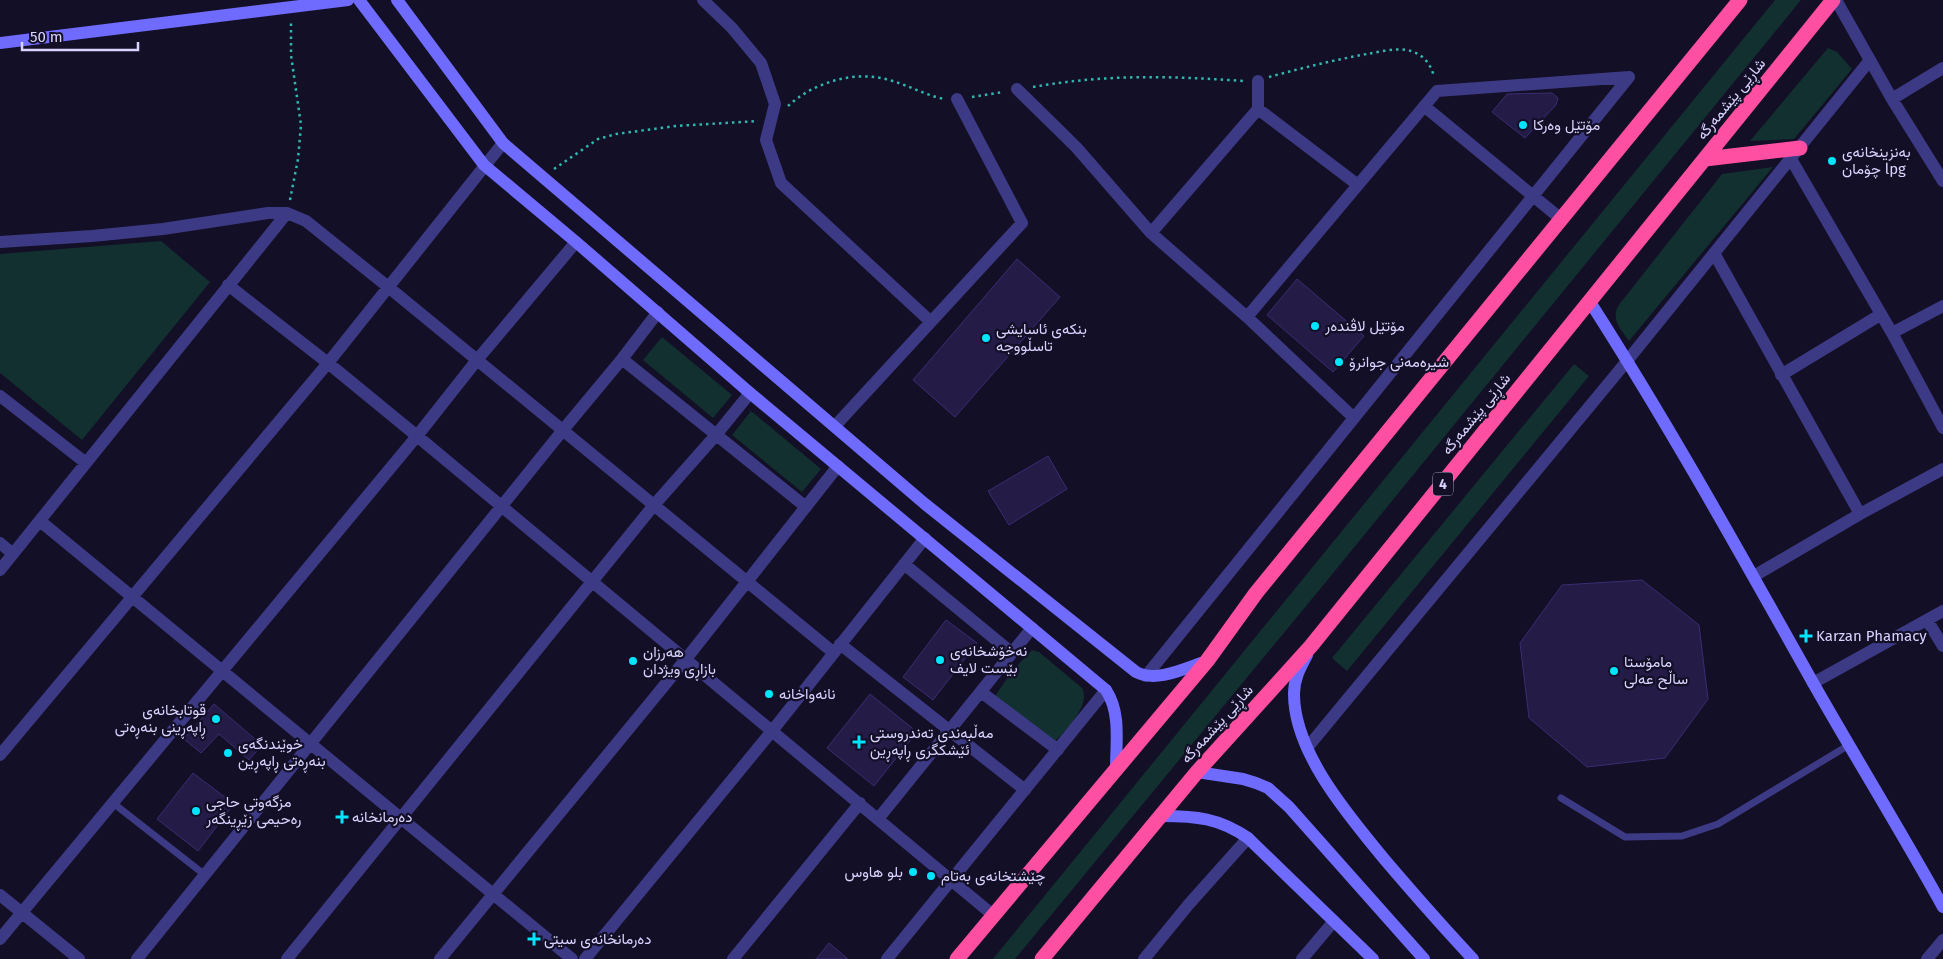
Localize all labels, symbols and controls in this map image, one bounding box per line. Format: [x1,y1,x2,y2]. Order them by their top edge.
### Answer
scale bar [22,20,139,52]
text: 50 m [30,28,63,46]
street label: شاڕێی پێشمەرگە [1693,55,1772,145]
place label: مۆتێل وەرکا [1533,116,1600,134]
marker: مۆتێل وەرکا [1517,119,1529,131]
place label: بەنزینخانەی چۆمان lpg [1842,143,1911,179]
marker: بەنزینخانەی چۆمان lpg [1826,155,1838,167]
place label: مۆتێل لاڤندەر [1324,317,1405,335]
place label: بنکەی ئاسایشی تاسڵووجە [996,320,1087,355]
marker: مۆتێل لاڤندەر [1309,320,1321,332]
marker: بنکەی ئاسایشی تاسڵووجە [980,332,992,344]
place label: شیرەمەنی جوانرۆ [1349,353,1449,372]
marker: شیرەمەنی جوانرۆ [1333,356,1345,368]
street label: شاڕێی پێشمەرگە [1438,370,1517,460]
road number: 4 [1433,472,1453,496]
place label: Karzan Phamacy [1816,627,1927,645]
marker: Karzan Phamacy [1800,630,1812,642]
place label: نەخۆشخانەی بێست لایف [950,642,1027,677]
place label: ھەرزان بازاڕی ویژدان [643,643,716,681]
place label: مامۆستا ساڵح عەلی [1624,653,1688,690]
marker: نەخۆشخانەی بێست لایف [934,654,946,666]
marker: ھەرزان بازاڕی ویژدان [627,655,639,667]
marker: مامۆستا ساڵح عەلی [1608,665,1620,677]
street label: شاڕێی پێشمەرگە [1177,681,1259,769]
place label: نانەواخانە [779,685,835,703]
marker: نانەواخانە [763,688,775,700]
place label: قوتابخانەی ڕاپەڕینی بنەڕەتی [115,701,206,739]
marker: قوتابخانەی ڕاپەڕینی بنەڕەتی [210,713,222,725]
place label: مەڵبەندی تەندروستی ئێشکگری ڕاپەڕین [870,724,993,762]
place label: خوێندنگەی بنەڕەتی ڕاپەڕین [238,735,326,773]
marker: مەڵبەندی تەندروستی ئێشکگری ڕاپەڕین [852,735,866,749]
marker: خوێندنگەی بنەڕەتی ڕاپەڕین [222,747,234,759]
place label: مزگەوتی حاجی رەحیمی زێڕینگەر [205,793,301,831]
marker: مزگەوتی حاجی رەحیمی زێڕینگەر [190,805,202,817]
place label: دەرمانخانە [352,808,413,826]
marker: دەرمانخانە [336,811,348,823]
place label: بلو هاوس [844,863,903,882]
marker: بلو هاوس [907,866,919,878]
place label: چێشتخانەی بەتام [941,867,1045,886]
marker: چێشتخانەی بەتام [925,870,937,882]
place label: دەرمانخانەی سیتی [544,930,651,949]
marker: دەرمانخانەی سیتی [528,933,540,945]

